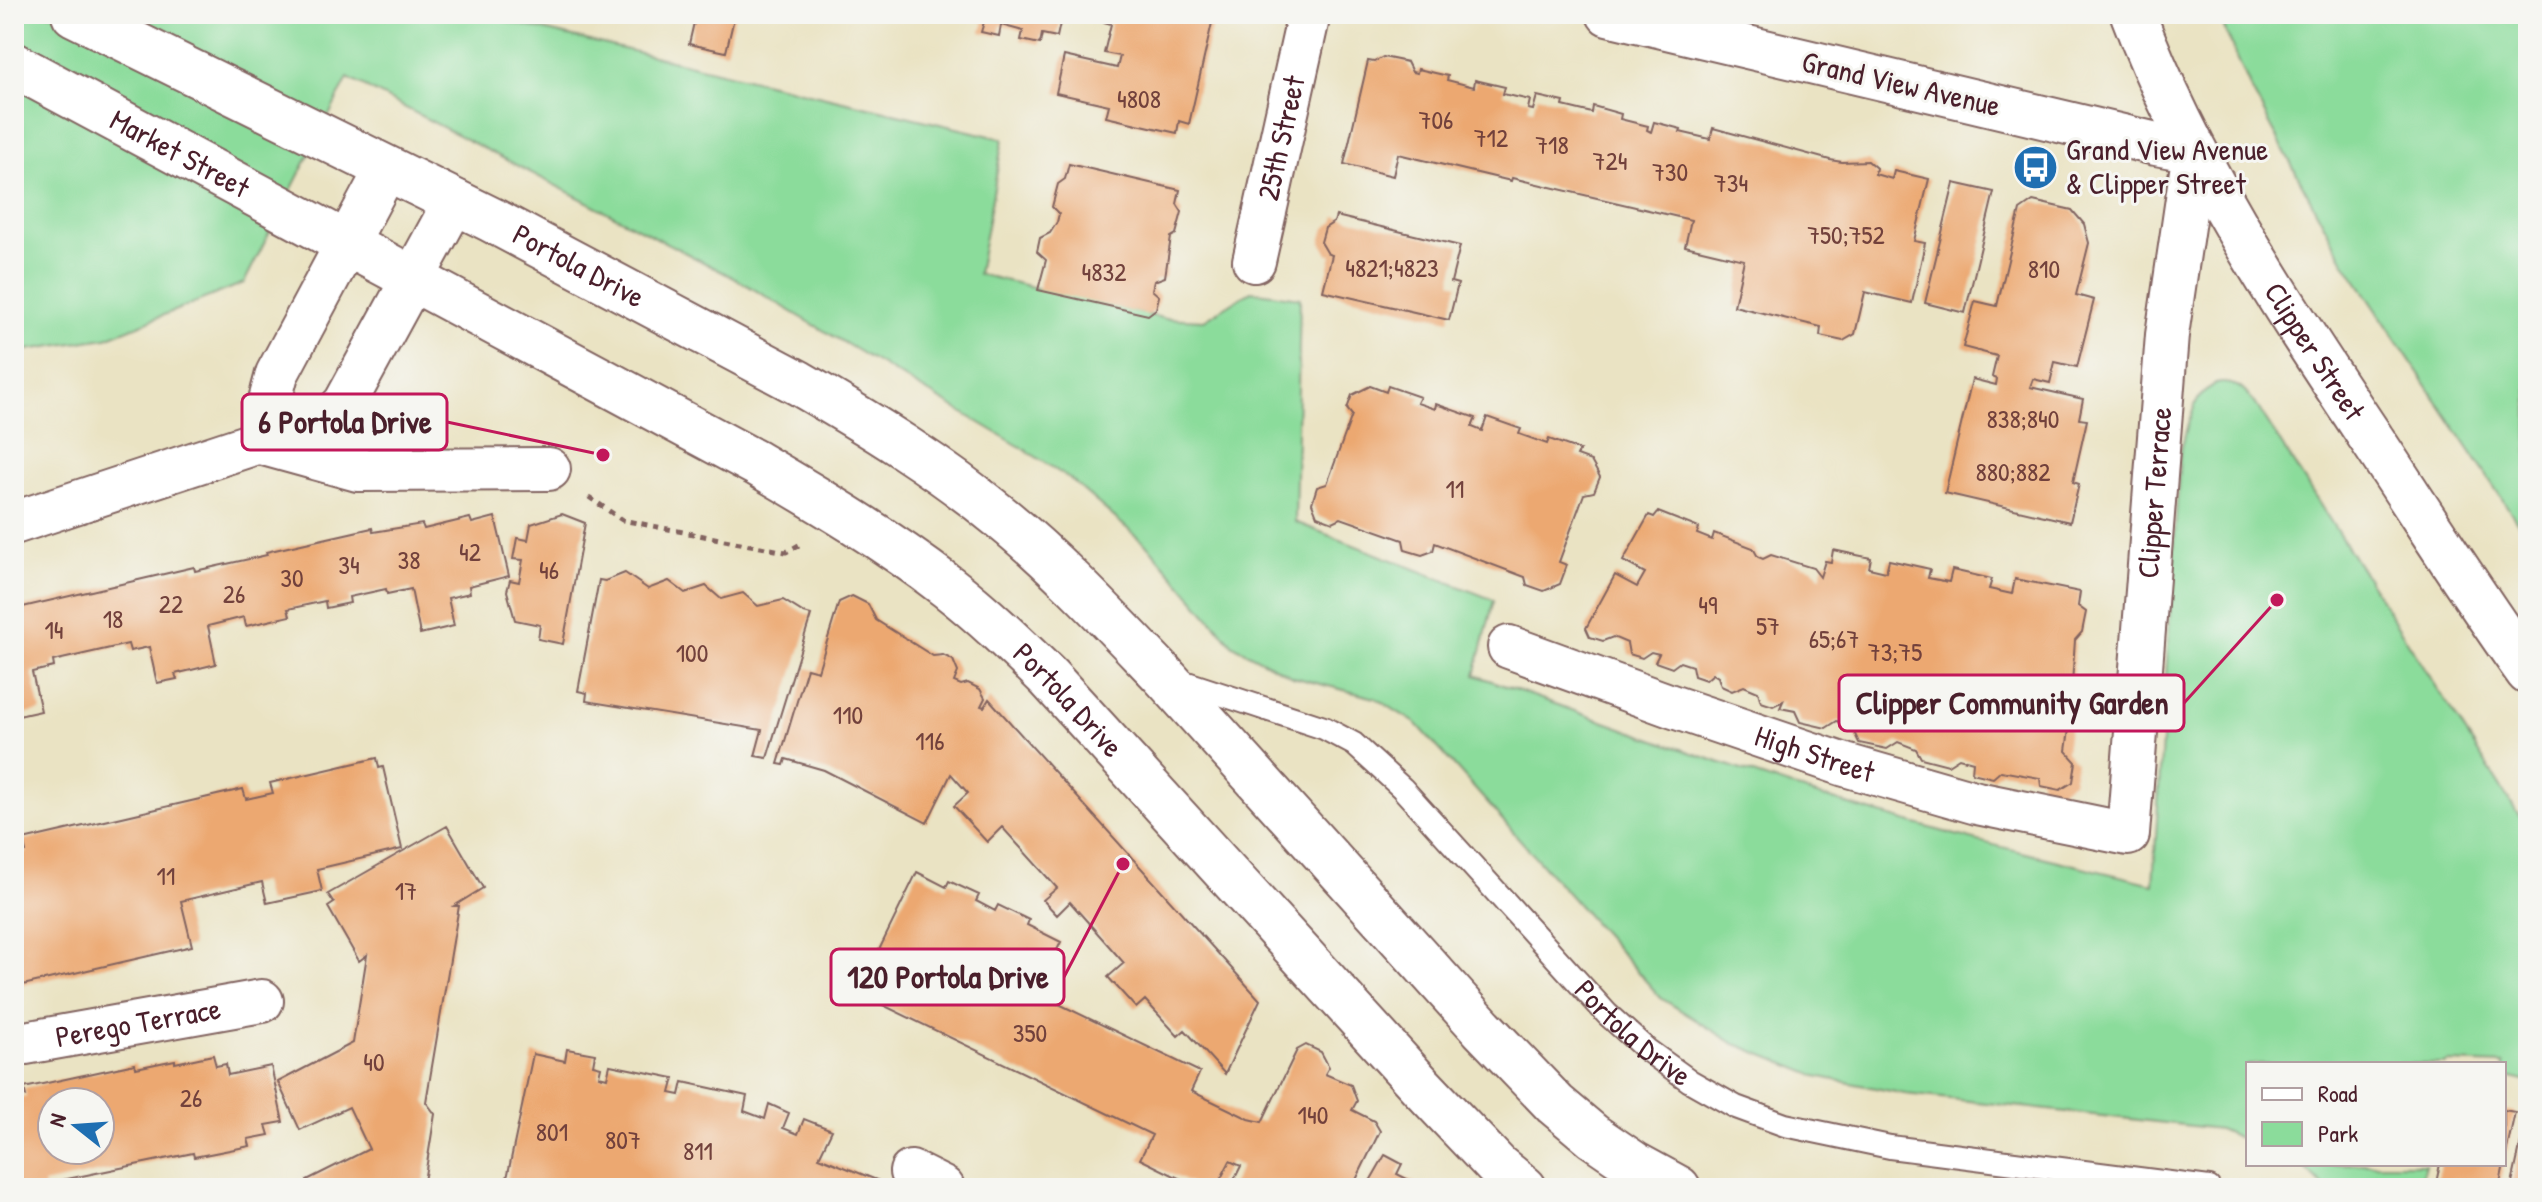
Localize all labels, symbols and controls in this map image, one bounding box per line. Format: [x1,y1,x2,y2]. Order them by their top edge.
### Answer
street label: Grand View Avenue [1798,41,2004,125]
street label: 25th Street [1247,71,1314,204]
house number: 4808 [1117,81,1161,116]
street label: Market Street [103,99,257,207]
house number: 706 [1419,102,1453,137]
house number: 712 [1474,120,1508,155]
house number: 718 [1535,127,1569,162]
place label: Grand View Avenue & Clipper Street [2066,129,2268,203]
house number: 724 [1593,143,1627,178]
bus stop icon: Grand View Avenue & Clipper Street [2011,143,2059,191]
house number: 730 [1652,154,1688,189]
house number: 734 [1714,165,1748,200]
street label: Portola Drive [506,214,652,316]
house number: 750;752 [1807,217,1885,252]
house number: 4821;4823 [1345,250,1439,285]
house number: 810 [2028,251,2060,286]
house number: 4832 [1082,254,1126,289]
street label: Clipper Street [2256,274,2375,428]
callout: 6 Portola Drive [242,394,447,450]
text: 6 Portola Drive [258,400,432,443]
house number: 838;840 [1987,401,2059,436]
street label: Clipper Terrace [2127,405,2180,580]
house number: 880;882 [1976,454,2050,489]
house number: 11 [1446,471,1464,506]
house number: 42 [459,534,481,569]
house number: 38 [398,542,420,577]
house number: 34 [338,547,360,582]
house number: 46 [539,552,559,587]
house number: 30 [280,560,304,595]
house number: 26 [223,576,245,611]
house number: 22 [159,586,183,621]
house number: 49 [1698,587,1718,622]
house number: 18 [103,601,123,636]
house number: 57 [1756,608,1780,643]
house number: 14 [44,612,64,647]
house number: 65;67 [1809,621,1859,656]
street label: Portola Drive [1005,633,1133,766]
house number: 73;75 [1868,634,1922,669]
house number: 100 [676,635,708,670]
callout: Clipper Community Garden [1839,675,2184,731]
text: Clipper Community Garden [1855,681,2169,725]
house number: 110 [833,697,863,732]
street label: High Street [1750,715,1880,792]
house number: 116 [915,723,945,758]
house number: 11 [157,858,175,893]
house number: 17 [395,873,417,908]
callout: 120 Portola Drive [831,949,1064,1005]
text: 120 Portola Drive [847,955,1049,998]
street label: Portola Drive [1566,970,1700,1095]
street label: Perego Terrace [52,988,224,1056]
house number: 350 [1013,1015,1047,1050]
house number: 40 [363,1044,385,1079]
legend [2246,1062,2506,1166]
text: Road [2318,1077,2357,1109]
house number: 26 [180,1080,202,1115]
north arrow [36,1086,116,1166]
house number: 140 [1298,1097,1328,1132]
text: N [41,1110,73,1130]
house number: 801 [536,1114,568,1149]
text: Park [2318,1117,2358,1149]
house number: 807 [605,1122,641,1157]
house number: 811 [683,1133,713,1168]

